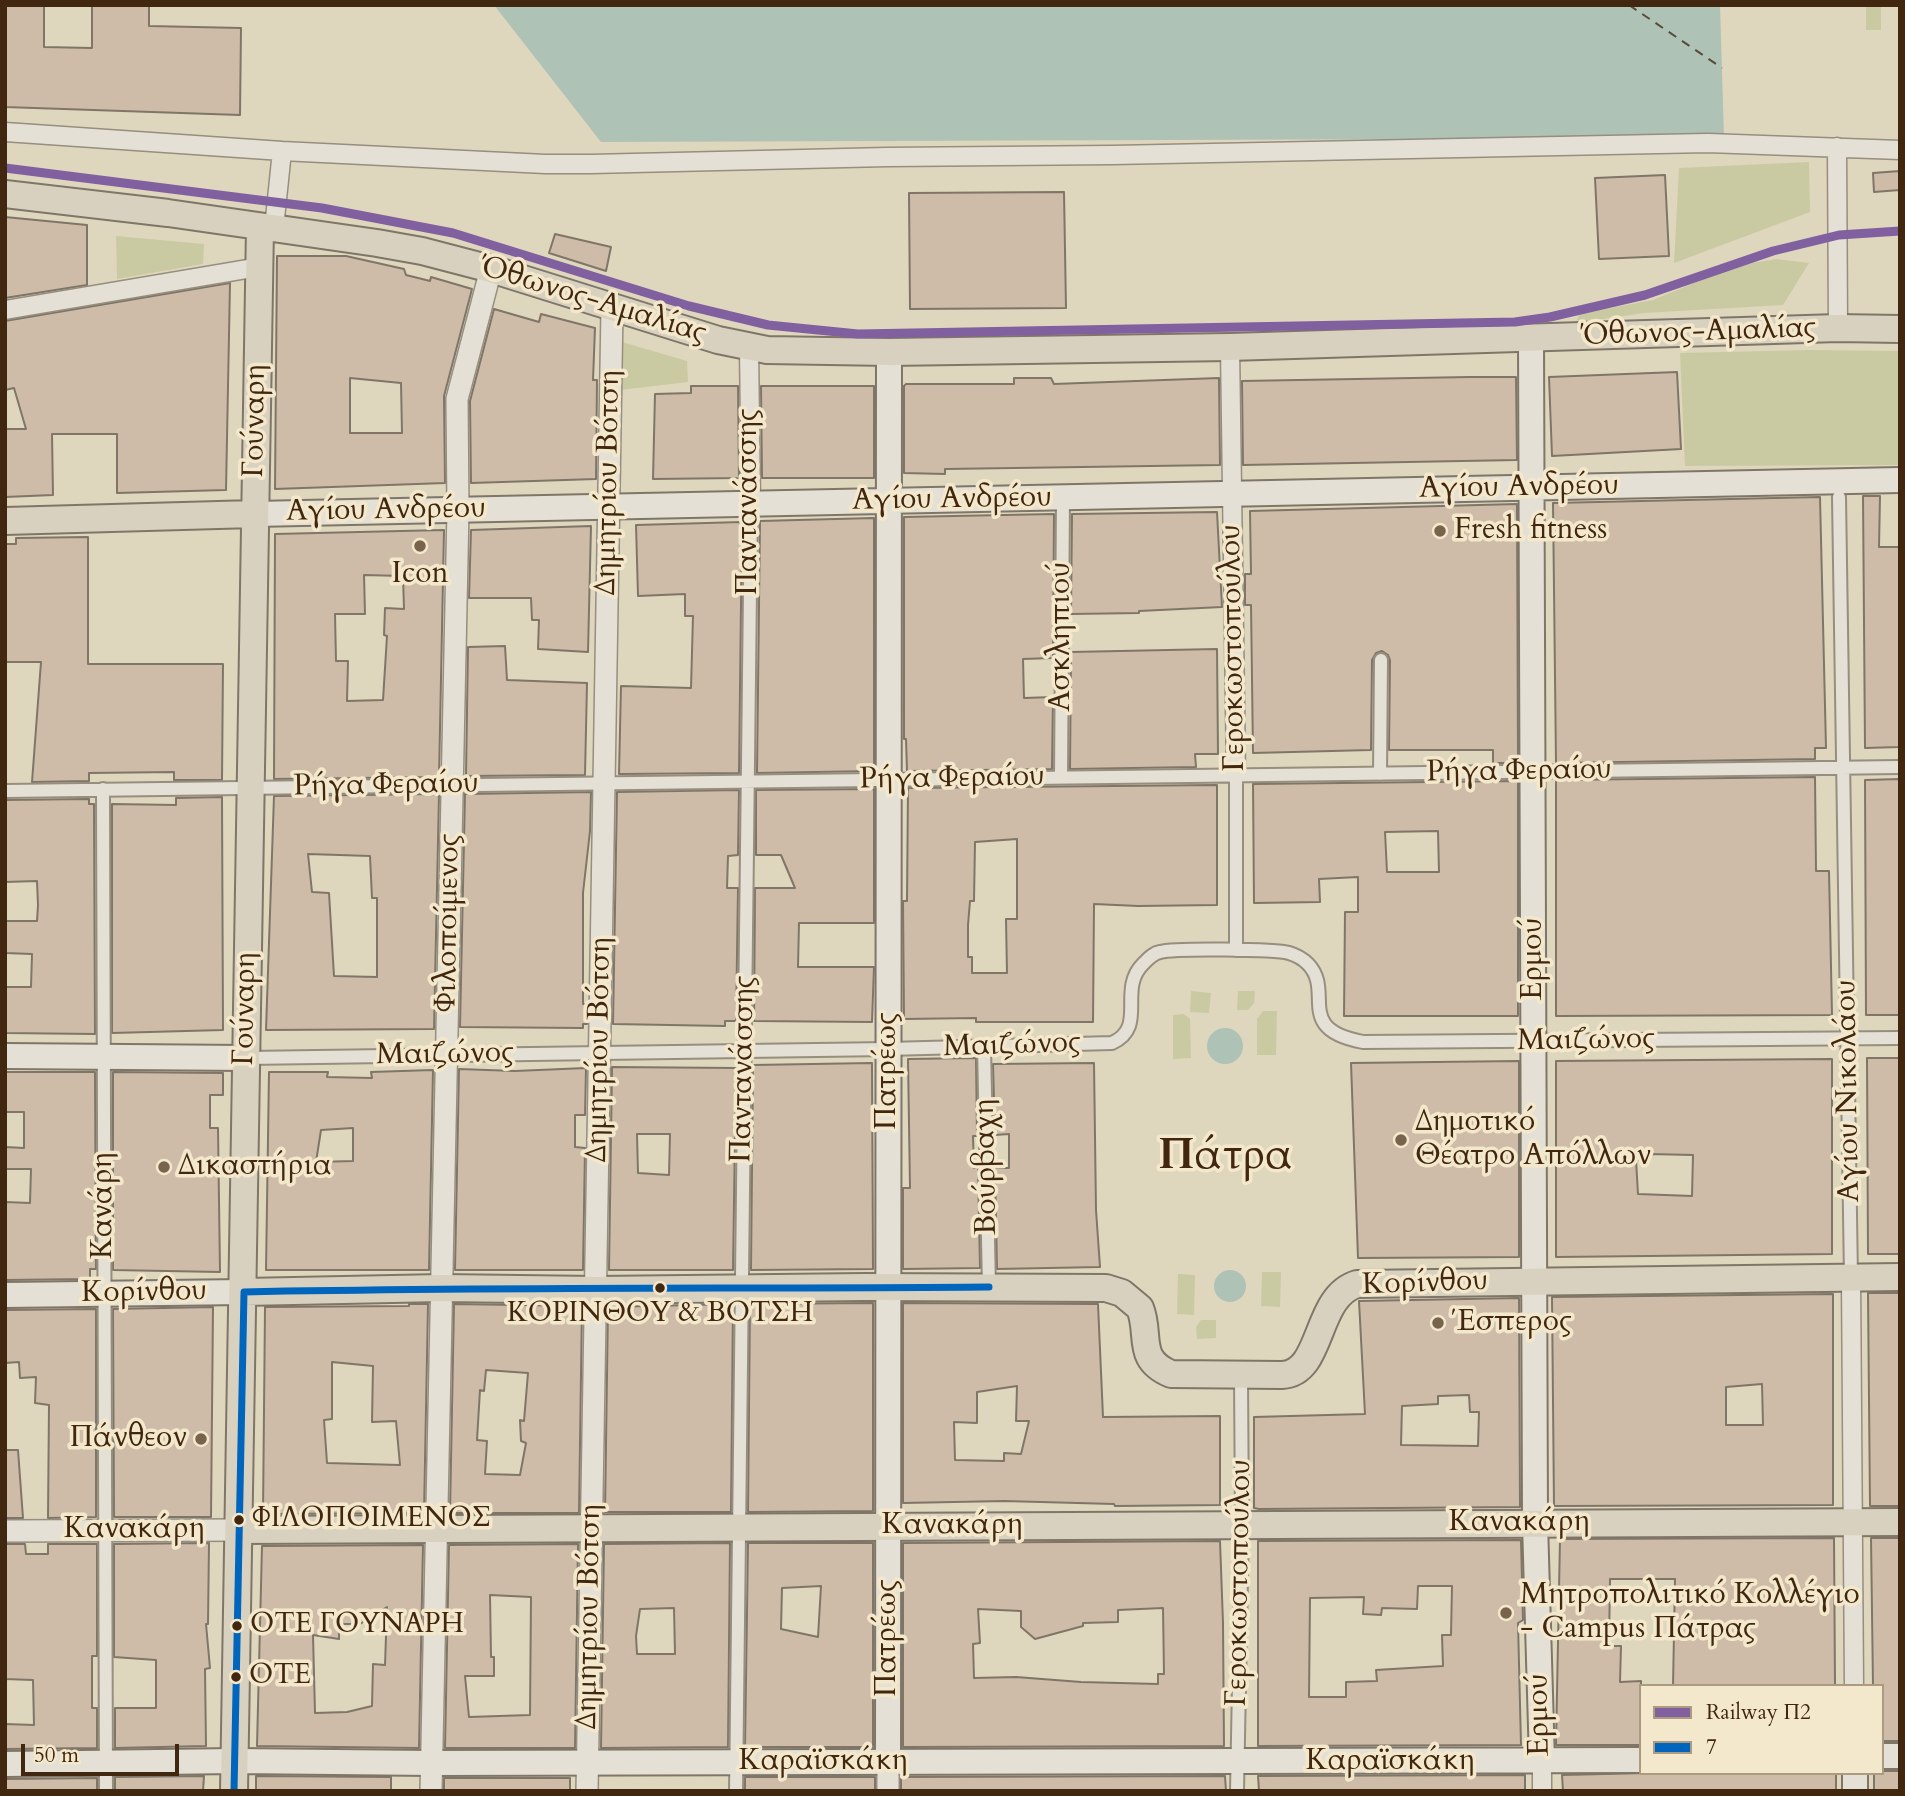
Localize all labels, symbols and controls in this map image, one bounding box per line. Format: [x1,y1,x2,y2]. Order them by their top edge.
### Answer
street label: Όθωνος-Αμαλίας [476,250,710,352]
street label: Όθωνος-Αμαλίας [1581,311,1817,355]
street label: Γούναρη [237,364,275,478]
street label: Δημητρίου Βότση [589,370,629,596]
street label: Παντανάσσης [731,408,767,596]
street label: Αγίου Ανδρέου [1419,468,1619,508]
street label: Αγίου Ανδρέου [852,480,1052,520]
street label: Αγίου Ανδρέου [286,491,486,531]
place label: Fresh fitness [1454,513,1607,549]
marker: Fresh fitness [1432,523,1448,539]
street label: Γεροκωστοπούλου [1214,524,1254,772]
marker: Icon [412,538,428,554]
place label: Icon [391,557,449,593]
street label: Ασκληπιού [1044,562,1080,712]
street label: Ρήγα Φεραίου [1426,752,1612,792]
street label: Ρήγα Φεραίου [859,759,1045,799]
street label: Ρήγα Φεραίου [293,766,479,806]
street label: Φιλοποίμενος [429,833,469,1013]
street label: Ερμού [1516,918,1552,1000]
street label: Δημητρίου Βότση [580,937,620,1163]
street label: Γούναρη [227,952,265,1066]
street label: Παντανάσσης [724,975,764,1163]
street label: Αγίου Νικολάου [1829,979,1869,1203]
street label: Πατρέως [870,1012,906,1130]
street label: Μαιζώνος [1517,1022,1655,1060]
street label: Μαιζώνος [943,1026,1081,1066]
street label: Μαιζώνος [376,1036,514,1074]
street label: Βούρβαχη [968,1099,1006,1235]
place label: Δημοτικό Θέατρο Απόλλων [1415,1105,1651,1176]
district label: Πάτρα [1158,1132,1292,1184]
marker: Δημοτικό Θέατρο Απόλλων [1393,1132,1409,1148]
place label: Δικαστήρια [178,1149,331,1185]
street label: Κανάρη [86,1153,122,1259]
marker: Δικαστήρια [156,1159,172,1175]
street label: Κορίνθου [1361,1264,1489,1304]
street label: Κορίνθου [81,1274,207,1312]
marker: ΚΟΡΙΝΘΟΥ & ΒΟΤΣΗ [653,1281,667,1295]
place label: ΚΟΡΙΝΘΟΥ & ΒΟΤΣΗ [507,1298,813,1332]
place label: Έσπερος [1452,1305,1572,1341]
marker: Έσπερος [1430,1315,1446,1331]
place label: Πάνθεον [70,1421,187,1457]
marker: Πάνθεον [193,1431,209,1447]
street label: Γεροκωστοπούλου [1220,1459,1260,1707]
place label: ΦΙΛΟΠΟΙΜΕΝΟΣ [252,1503,491,1537]
street label: Δημητρίου Βότση [570,1504,610,1730]
street label: Κανακάρη [1449,1505,1589,1541]
street label: Κανακάρη [882,1508,1022,1544]
street label: Κανακάρη [64,1512,204,1548]
marker: ΦΙΛΟΠΟΙΜΕΝΟΣ [232,1513,246,1527]
place label: Μητροπολιτικό Κολλέγιο - Campus Πάτρας [1520,1578,1860,1648]
street label: Πατρέως [870,1579,906,1697]
marker: Μητροπολιτικό Κολλέγιο - Campus Πάτρας [1498,1605,1514,1621]
place label: ΟΤΕ ΓΟΥΝΑΡΗ [250,1609,464,1643]
marker: ΟΤΕ ΓΟΥΝΑΡΗ [230,1619,244,1633]
place label: ΟΤΕ [249,1660,311,1694]
marker: ΟΤΕ [229,1670,243,1684]
street label: Ερμού [1521,1673,1559,1757]
legend [1639,1684,1884,1775]
text: Railway Π2 [1706,1698,1811,1727]
scale bar [24,1730,182,1774]
text: 7 [1706,1733,1717,1762]
text: 50 m [34,1741,79,1770]
street label: Καραϊσκάκη [739,1744,907,1780]
street label: Καραϊσκάκη [1306,1744,1474,1780]

